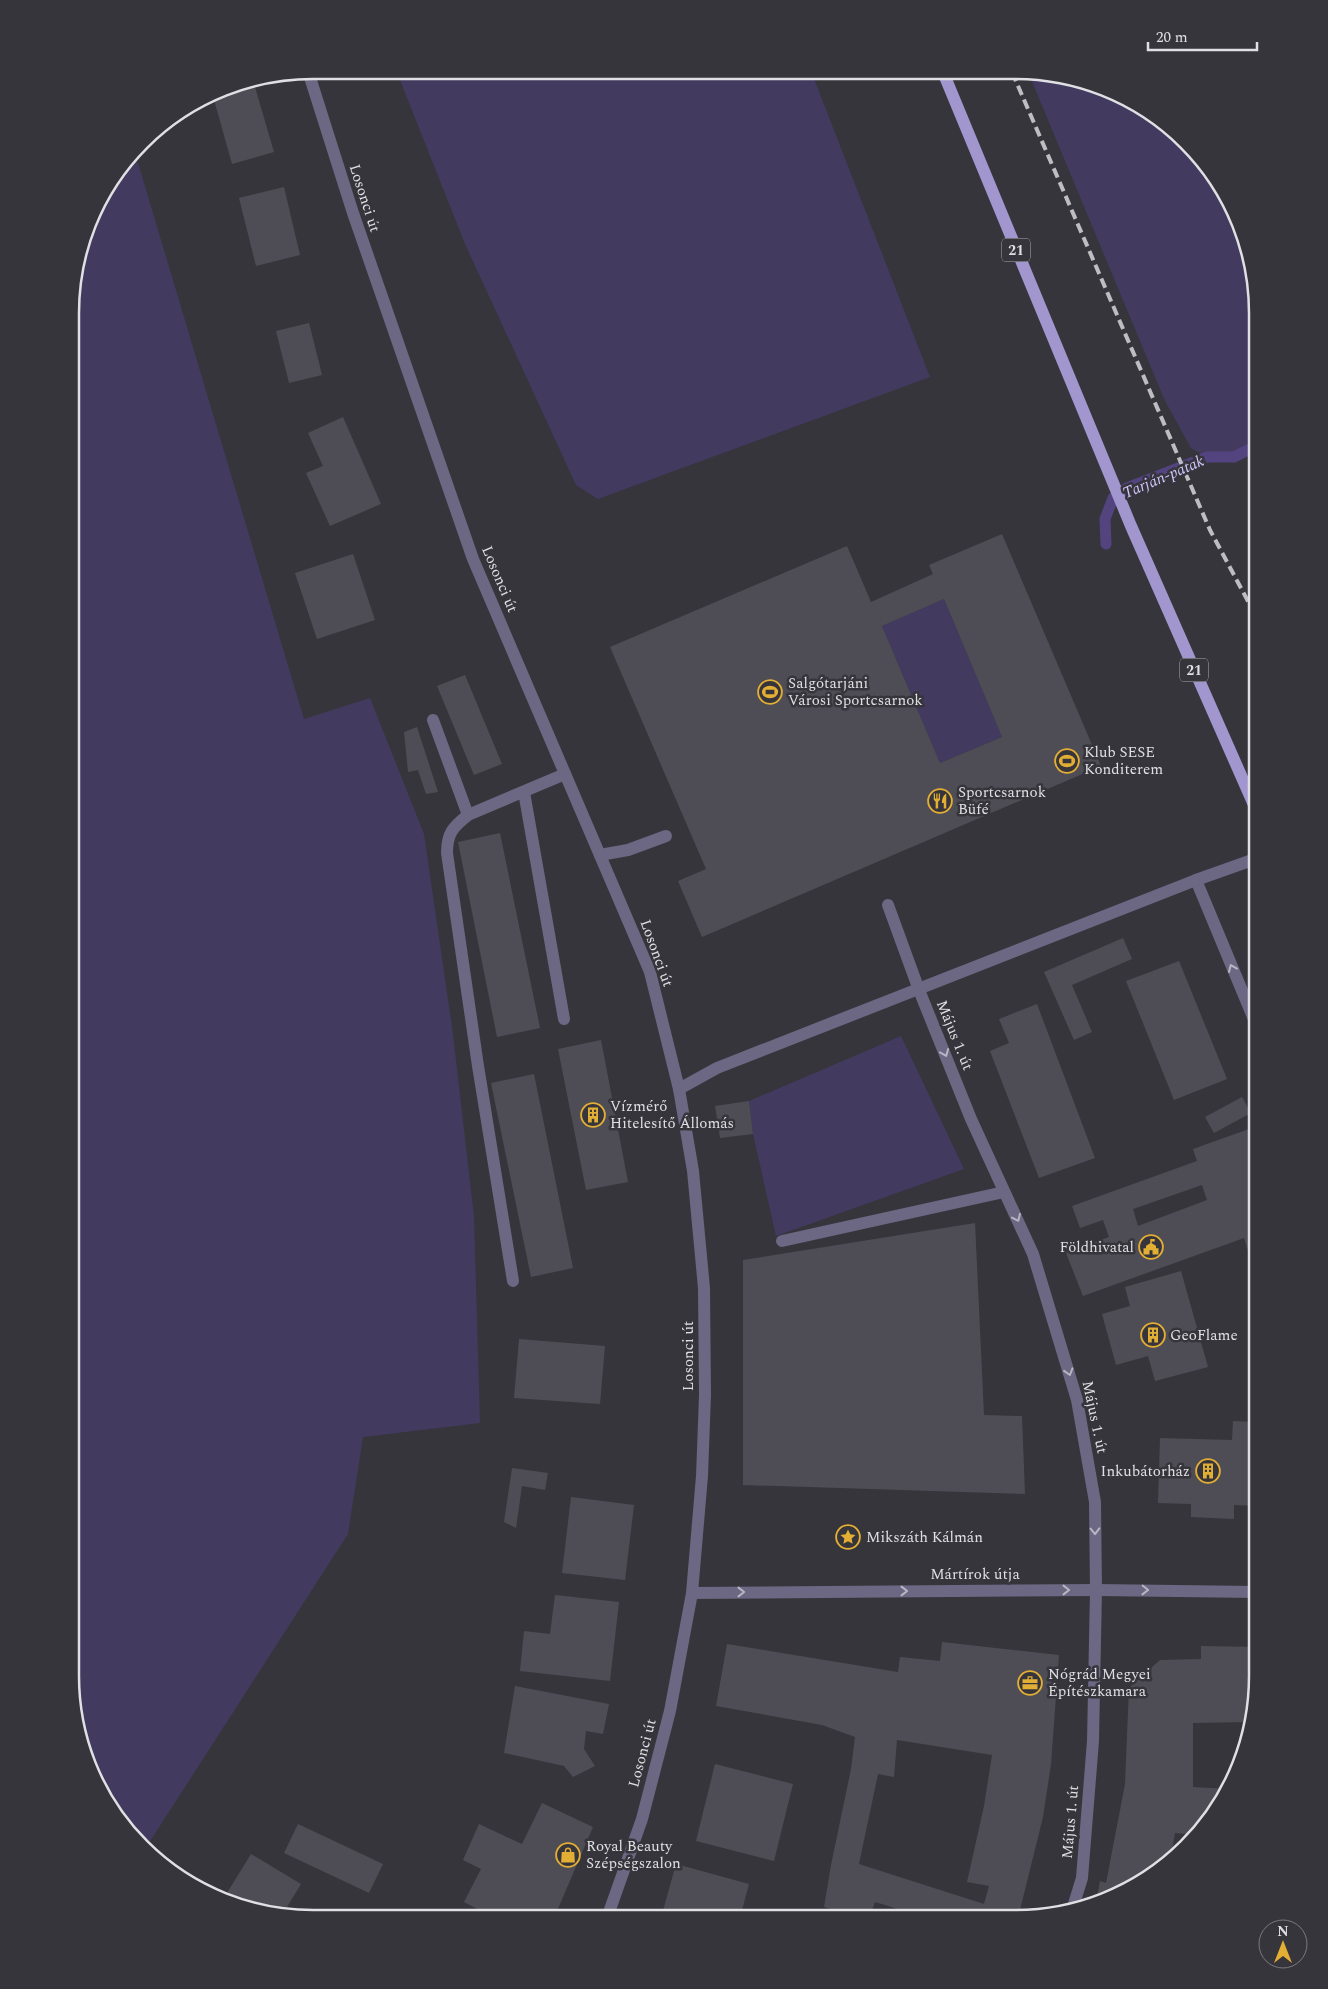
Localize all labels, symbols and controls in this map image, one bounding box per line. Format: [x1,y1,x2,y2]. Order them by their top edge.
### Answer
scale bar [1148,20,1257,52]
text: 20 m [1156,26,1188,49]
street label: Losonci út [343,161,386,235]
road number: 21 [1002,238,1030,262]
water label: Tarján-patak [1119,449,1208,505]
street label: Losonci út [475,542,524,616]
road number: 21 [1180,658,1208,682]
place label: Salgótarjáni Városi Sportcsarnok [788,672,923,712]
sports icon: Salgótarjáni Városi Sportcsarnok [757,679,783,705]
place label: Klub SESE Konditerem [1084,741,1163,781]
sports icon: Klub SESE Konditerem [1054,748,1080,774]
place label: Sportcsarnok Büfé [958,781,1046,821]
restaurant icon: Sportcsarnok Büfé [927,788,953,814]
street label: Losonci út [634,916,679,990]
one-way arrow [1228,964,1238,972]
street label: Május 1. út [930,997,979,1074]
one-way arrow [939,1048,949,1057]
place label: Vízmérő Hitelesítő Állomás [610,1095,734,1135]
building icon: Vízmérő Hitelesítő Állomás [580,1102,606,1128]
one-way arrow [1010,1213,1021,1222]
public building icon: Földhivatal [1138,1234,1164,1260]
place label: Földhivatal [1059,1236,1134,1259]
street label: Losonci út [677,1321,700,1391]
building icon: GeoFlame [1140,1322,1166,1348]
place label: GeoFlame [1170,1324,1238,1347]
one-way arrow [1063,1367,1073,1375]
street label: Május 1. út [1076,1379,1113,1456]
building icon: Inkubátorház [1195,1458,1221,1484]
place label: Inkubátorház [1101,1460,1190,1483]
place icon: Mikszáth Kálmán [835,1524,861,1550]
place label: Mikszáth Kálmán [866,1526,983,1549]
one-way arrow [1090,1528,1100,1536]
street label: Mártírok útja [930,1563,1020,1586]
one-way arrow [1062,1585,1070,1595]
one-way arrow [1142,1585,1149,1595]
one-way arrow [900,1586,908,1596]
one-way arrow [738,1587,745,1597]
place label: Nógrád Megyei Építészkamara [1048,1663,1151,1703]
office icon: Nógrád Megyei Építészkamara [1017,1670,1043,1696]
street label: Losonci út [622,1716,663,1790]
street label: Május 1. út [1056,1784,1085,1860]
place label: Royal Beauty Szépségszalon [586,1835,681,1875]
shop icon: Royal Beauty Szépségszalon [555,1842,581,1868]
north arrow [1258,1919,1308,1969]
text: N [1277,1921,1289,1942]

